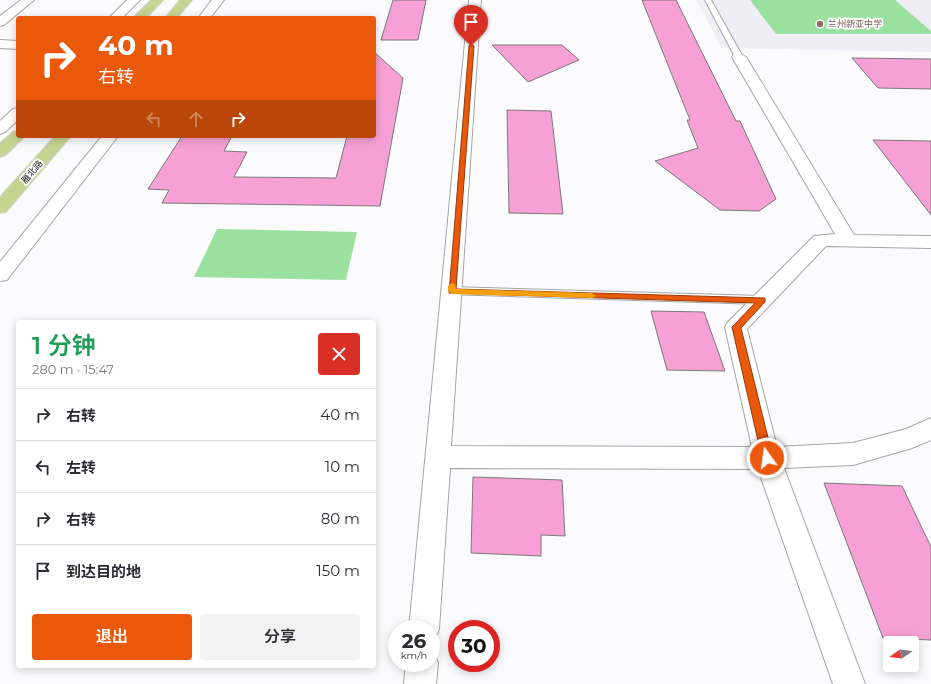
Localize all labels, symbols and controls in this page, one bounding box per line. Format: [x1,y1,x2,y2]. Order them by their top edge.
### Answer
pin [454,5,488,46]
icon: arrive [460,11,482,33]
place label: 兰州新亚中学 [828,18,882,29]
marker: 兰州新亚中学 [815,19,825,29]
text: 40 m [98,28,174,62]
icon: right [32,32,84,84]
text: 右转 [98,66,134,88]
icon: left [143,108,165,130]
icon: ahead [185,108,207,130]
icon: right [227,108,249,130]
street label: 雁北路 [19,158,45,185]
text: 1 分钟 [32,331,96,360]
button: close [318,333,360,375]
text: 280 m · 15:47 [32,361,114,377]
icon: right [32,404,54,426]
text: 40 m [320,405,360,424]
text: 右转 [66,406,96,425]
position arrow [746,437,788,479]
icon: left [32,456,54,478]
text: 10 m [325,457,360,476]
text: 左转 [66,458,96,477]
icon: right [32,508,54,530]
text: 80 m [321,509,360,528]
text: 右转 [66,510,96,529]
icon: arrive [32,560,54,582]
text: 150 m [316,561,360,580]
text: 到达目的地 [66,562,141,581]
button: 退出 [32,614,192,660]
button: 分享 [200,614,360,660]
speed limit sign: 30 [448,620,500,672]
text: 26 [402,629,426,653]
north arrow [883,636,919,672]
map controls [883,636,919,672]
text: km/h [401,649,427,662]

